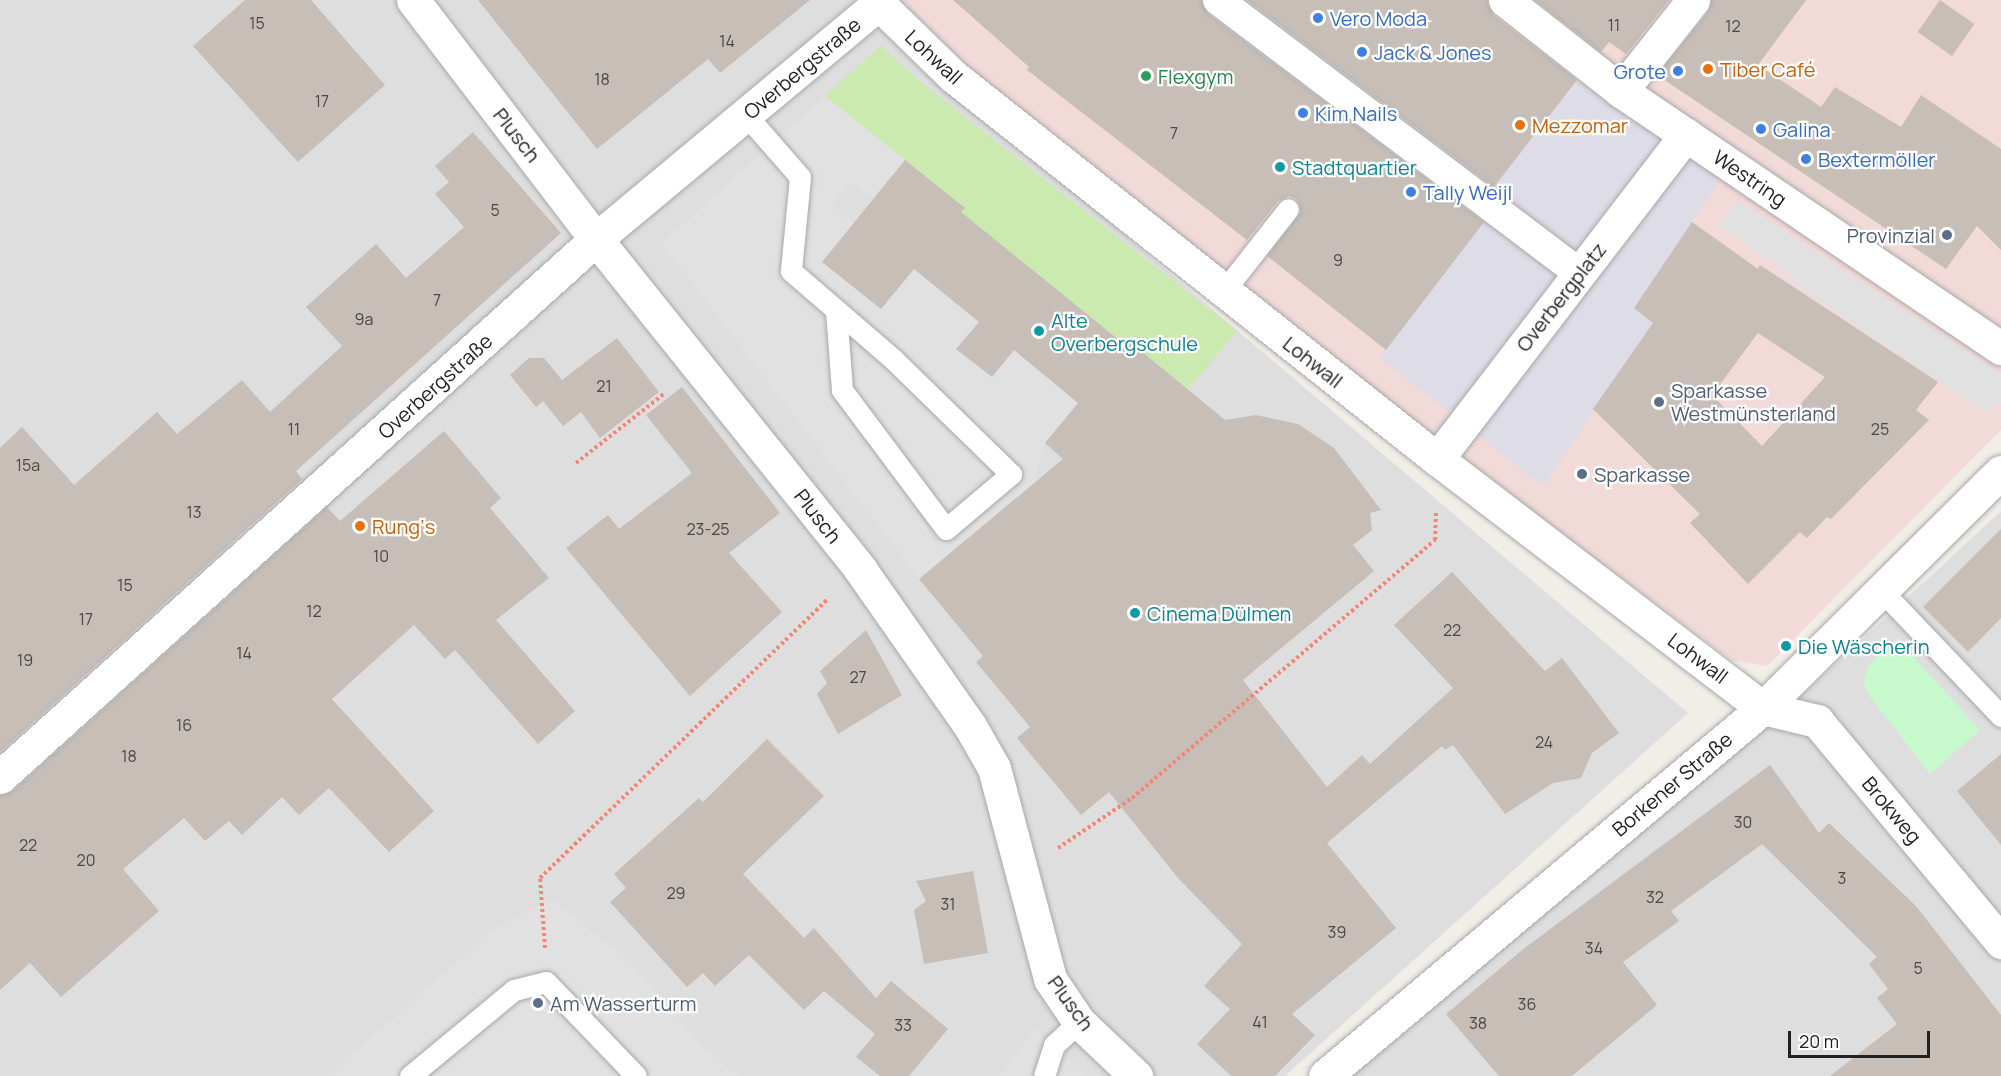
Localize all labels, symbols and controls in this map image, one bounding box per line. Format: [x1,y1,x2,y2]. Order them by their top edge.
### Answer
place label: Vero Moda [1330,6,1427,30]
marker: Vero Moda [1311,11,1325,25]
street label: Overbergstraße [739,12,865,124]
house number: 15 [249,13,265,33]
house number: 11 [1608,15,1620,35]
house number: 12 [1725,16,1741,36]
street label: Lohwall [901,25,967,89]
house number: 14 [719,31,735,51]
place label: Jack & Jones [1374,40,1492,64]
marker: Jack & Jones [1355,45,1369,59]
place label: Tiber Café [1720,57,1816,81]
place label: Grote [1614,59,1666,83]
marker: Tiber Café [1701,62,1715,76]
place label: Flexgym [1158,64,1234,88]
marker: Grote [1671,64,1685,78]
house number: 18 [594,69,610,89]
marker: Flexgym [1139,69,1153,83]
house number: 17 [315,91,329,111]
place label: Kim Nails [1315,101,1397,125]
street label: Plusch [488,103,546,167]
marker: Kim Nails [1296,106,1310,120]
place label: Mezzomar [1532,113,1628,137]
place label: Galina [1773,117,1831,141]
marker: Mezzomar [1513,118,1527,132]
marker: Galina [1754,122,1768,136]
house number: 7 [1170,123,1178,143]
street label: Westring [1709,145,1791,211]
place label: Bextermöller [1818,147,1936,171]
marker: Bextermöller [1799,152,1813,166]
place label: Stadtquartier [1292,155,1417,179]
marker: Stadtquartier [1273,160,1287,174]
place label: Tally Weijl [1423,180,1512,204]
marker: Tally Weijl [1404,185,1418,199]
house number: 5 [490,200,500,220]
place label: Provinzial [1847,223,1935,247]
marker: Provinzial [1940,228,1954,242]
street label: Overbergplatz [1511,238,1611,356]
house number: 9 [1333,250,1343,270]
house number: 7 [433,290,441,310]
place label: Alte Overbergschule [1051,308,1198,355]
house number: 9a [355,309,373,329]
marker: Alte Overbergschule [1032,324,1046,338]
street label: Overbergstraße [373,328,497,444]
street label: Lohwall [1278,331,1348,393]
house number: 21 [596,376,612,396]
place label: Sparkasse Westmünsterland [1671,378,1836,425]
marker: Sparkasse Westmünsterland [1652,395,1666,409]
house number: 11 [288,419,300,439]
house number: 25 [1871,419,1889,439]
house number: 15a [16,455,40,475]
place label: Sparkasse [1594,462,1690,486]
marker: Sparkasse [1575,467,1589,481]
street label: Plusch [789,484,847,548]
house number: 13 [186,502,202,522]
place label: Rung‘s [372,514,435,538]
marker: Rung‘s [353,519,367,533]
house number: 23-25 [686,519,730,539]
house number: 10 [373,546,389,566]
house number: 15 [117,575,133,595]
house number: 12 [306,601,322,621]
place label: Cinema Dülmen [1147,601,1291,625]
marker: Cinema Dülmen [1128,606,1142,620]
house number: 17 [79,609,93,629]
house number: 22 [1443,620,1461,640]
street label: Lohwall [1663,628,1733,688]
place label: Die Wäscherin [1798,634,1930,658]
marker: Die Wäscherin [1779,639,1793,653]
house number: 14 [236,643,252,663]
house number: 19 [17,650,33,670]
house number: 27 [849,667,867,687]
house number: 16 [176,715,192,735]
street label: Borkener Straße [1607,727,1737,841]
house number: 24 [1535,732,1553,752]
house number: 18 [121,746,137,766]
street label: Brokweg [1857,772,1927,848]
house number: 30 [1734,812,1752,832]
house number: 22 [19,835,37,855]
house number: 20 [77,850,95,870]
house number: 3 [1838,868,1846,888]
house number: 29 [666,883,686,903]
house number: 32 [1646,887,1664,907]
house number: 31 [940,894,956,914]
house number: 39 [1328,922,1346,942]
house number: 34 [1585,938,1603,958]
house number: 5 [1913,958,1923,978]
street label: Plusch [1043,971,1099,1035]
place label: Am Wasserturm [550,991,697,1015]
house number: 36 [1518,994,1536,1014]
marker: Am Wasserturm [531,996,545,1010]
house number: 41 [1252,1012,1268,1032]
house number: 38 [1469,1013,1487,1033]
house number: 33 [894,1015,912,1035]
scale bar [1791,1019,1934,1057]
text: 20 m [1799,1029,1839,1053]

